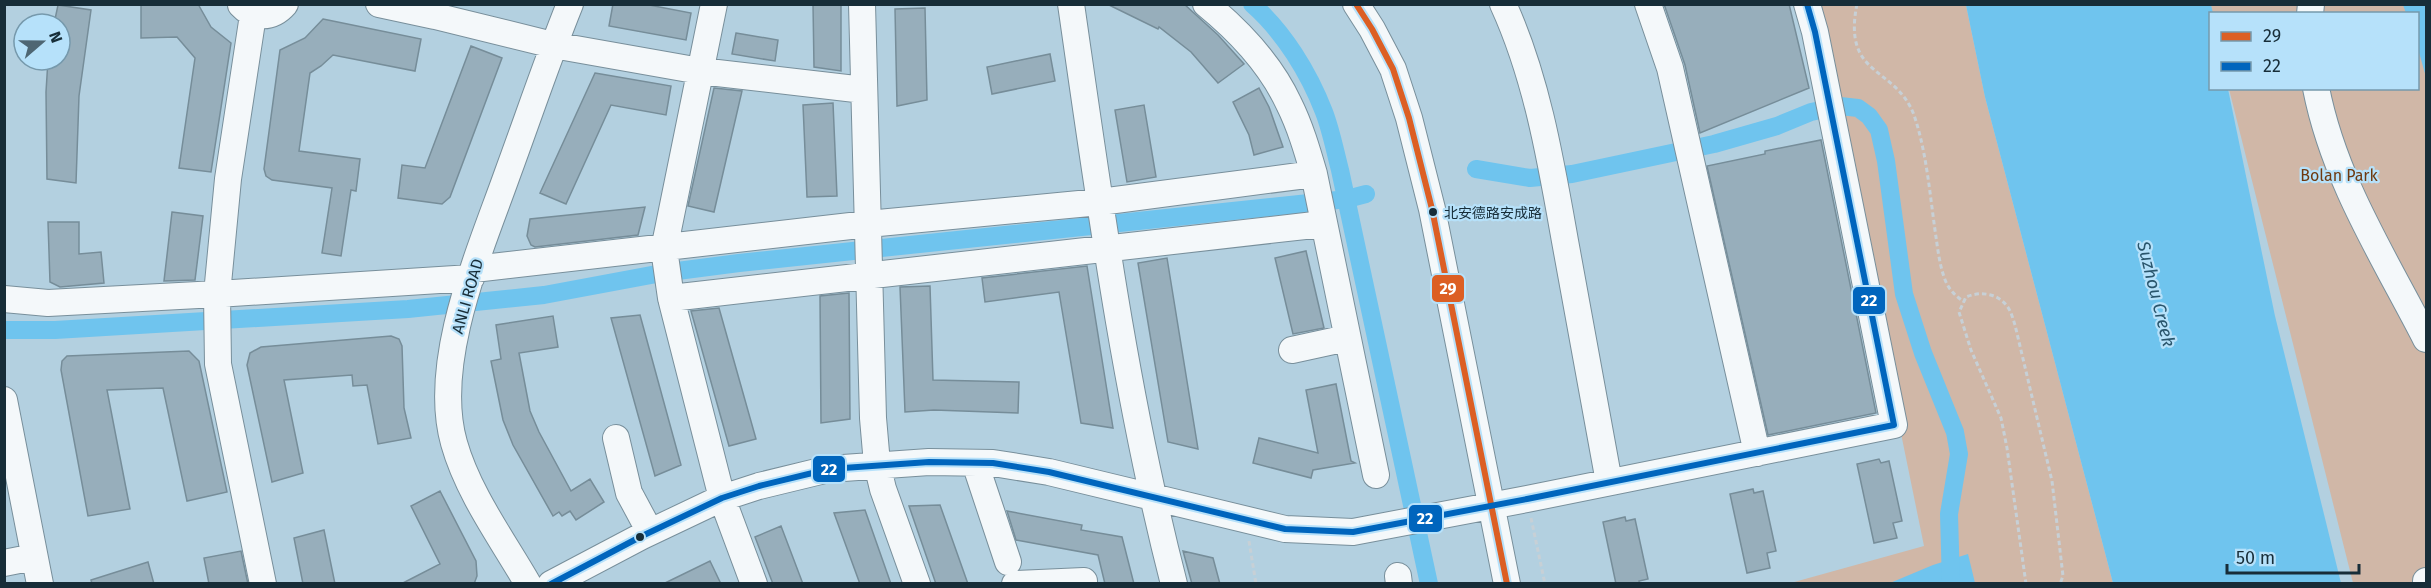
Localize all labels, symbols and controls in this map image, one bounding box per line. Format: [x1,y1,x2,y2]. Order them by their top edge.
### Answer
north arrow [12,12,72,72]
legend [2209,12,2419,90]
text: 29 [2263,25,2281,47]
text: N [45,29,66,45]
text: 22 [2263,55,2281,77]
park label: Bolan Park [2300,166,2379,185]
place label: 北安德路安成路 [1444,205,1542,222]
marker: 北安德路安成路 [1427,206,1439,218]
water label: Suzhou Creek [2132,238,2180,349]
street label: ANLI ROAD [448,257,487,336]
line badge: 29 [1431,274,1465,303]
text: 29 [1439,279,1457,298]
line badge: 22 [1852,286,1886,315]
text: 22 [1861,291,1877,310]
line badge: 22 [812,455,846,483]
text: 22 [821,460,837,479]
line badge: 22 [1408,504,1443,533]
text: 22 [1417,509,1433,528]
unlabelled marker [634,531,646,543]
scale bar [2227,537,2359,575]
text: 50 m [2236,547,2275,569]

